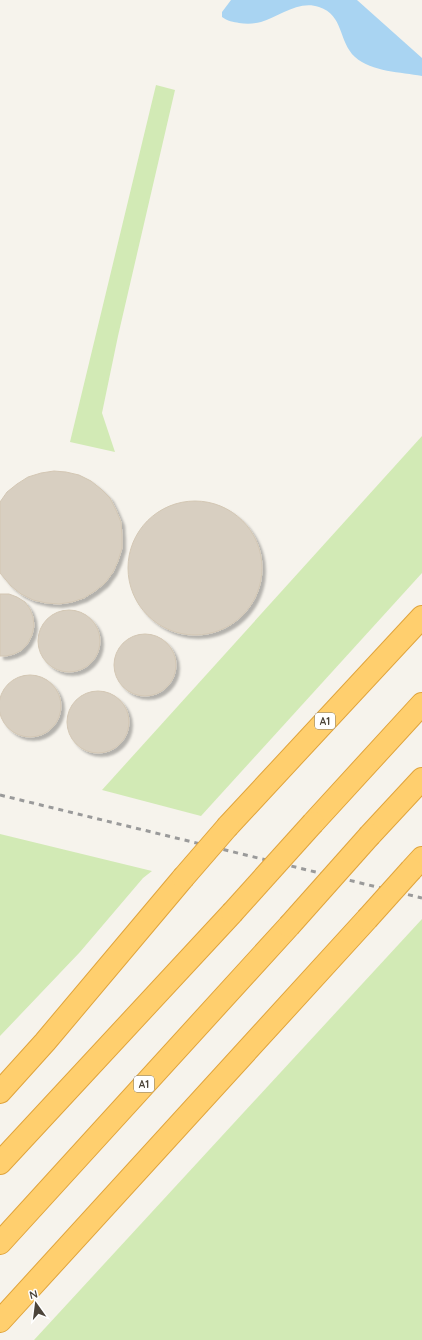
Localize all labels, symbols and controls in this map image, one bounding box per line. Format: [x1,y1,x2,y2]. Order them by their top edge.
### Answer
road number: A1 [315,713,335,729]
road number: A1 [134,1076,154,1092]
north arrow [16,1284,56,1324]
text: N [28,1287,39,1302]

